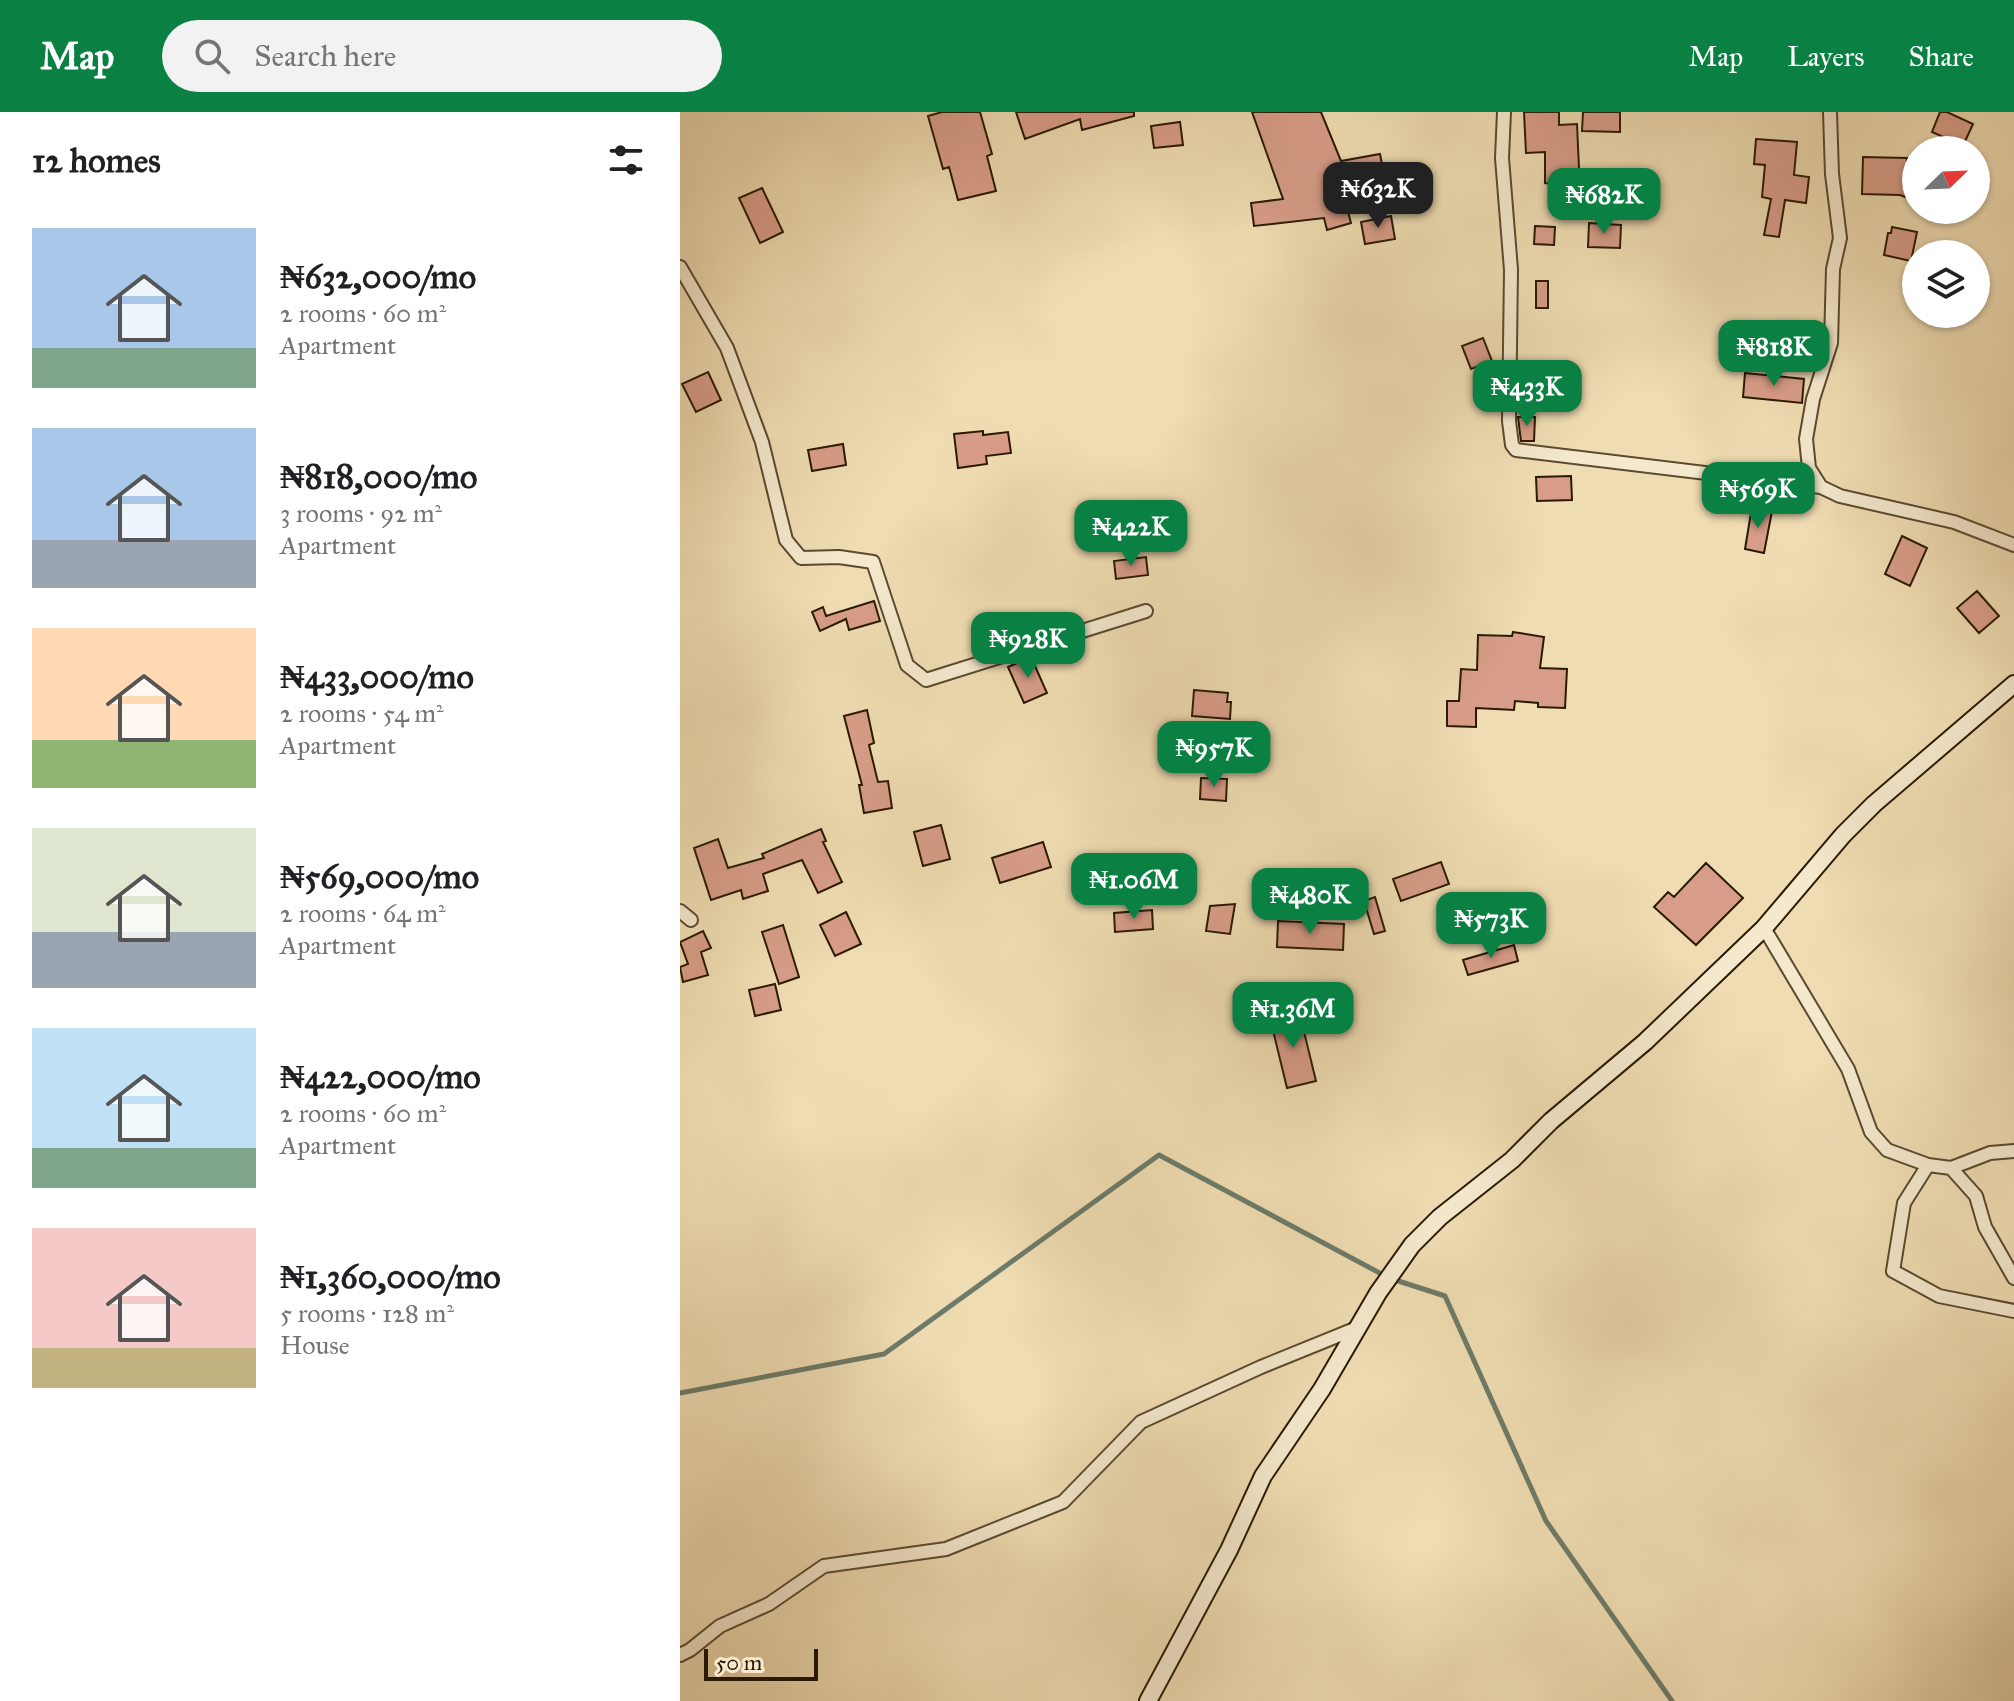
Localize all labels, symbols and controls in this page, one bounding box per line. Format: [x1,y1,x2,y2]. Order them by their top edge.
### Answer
search box [162,20,722,92]
text: Map [40,33,114,79]
icon: search [190,34,234,78]
text: Search here [254,38,396,74]
text: Map [1688,39,1743,74]
text: Layers [1787,39,1865,74]
text: Share [1909,39,1974,74]
north arrow [1902,136,1990,224]
map controls [1902,136,1990,328]
icon: filters [604,138,648,182]
text: 12 homes [32,140,161,181]
pin: ₦632K [1322,162,1434,230]
pin: ₦682K [1548,168,1660,236]
text: ₦632K [1341,172,1415,204]
text: ₦682K [1565,178,1643,210]
button: layers [1902,240,1990,328]
text: ₦632,000/mo [280,256,476,297]
icon: home [96,260,192,356]
text: 2 rooms · 60 m² [280,297,446,329]
pin: ₦818K [1718,320,1830,388]
text: Apartment [280,329,396,361]
text: ₦818K [1736,330,1812,362]
pin: ₦433K [1471,360,1583,428]
text: ₦433K [1491,370,1563,402]
text: ₦818,000/mo [280,456,477,497]
icon: home [96,460,192,556]
pin: ₦569K [1702,462,1814,530]
text: ₦569K [1720,472,1796,504]
text: 3 rooms · 92 m² [280,497,442,529]
pin: ₦422K [1075,500,1187,568]
text: ₦422K [1092,510,1170,542]
text: Apartment [280,529,396,561]
pin: ₦928K [972,612,1084,680]
text: ₦928K [989,622,1067,654]
text: ₦433,000/mo [280,656,474,697]
icon: home [96,660,192,756]
text: 2 rooms · 54 m² [280,697,444,729]
pin: ₦957K [1158,721,1270,789]
text: Apartment [280,729,396,761]
text: ₦957K [1175,731,1253,763]
pin: ₦1.06M [1069,853,1199,921]
text: ₦569,000/mo [280,856,479,897]
icon: home [96,860,192,956]
text: ₦1.06M [1089,863,1179,895]
pin: ₦480K [1254,868,1366,936]
text: ₦480K [1270,878,1350,910]
pin: ₦573K [1435,892,1547,960]
text: 2 rooms · 64 m² [280,897,446,929]
text: ₦573K [1454,902,1528,934]
text: Apartment [280,929,396,961]
pin: ₦1.36M [1228,982,1358,1050]
text: ₦1.36M [1251,992,1335,1024]
text: ₦422,000/mo [280,1056,481,1097]
icon: home [96,1060,192,1156]
text: 2 rooms · 60 m² [280,1097,446,1129]
text: Apartment [280,1129,396,1161]
text: ₦1,360,000/mo [280,1256,501,1297]
icon: home [96,1260,192,1356]
text: 5 rooms · 128 m² [280,1297,454,1329]
text: House [280,1329,350,1361]
scale bar [704,1645,818,1681]
text: 50 m [716,1649,762,1676]

